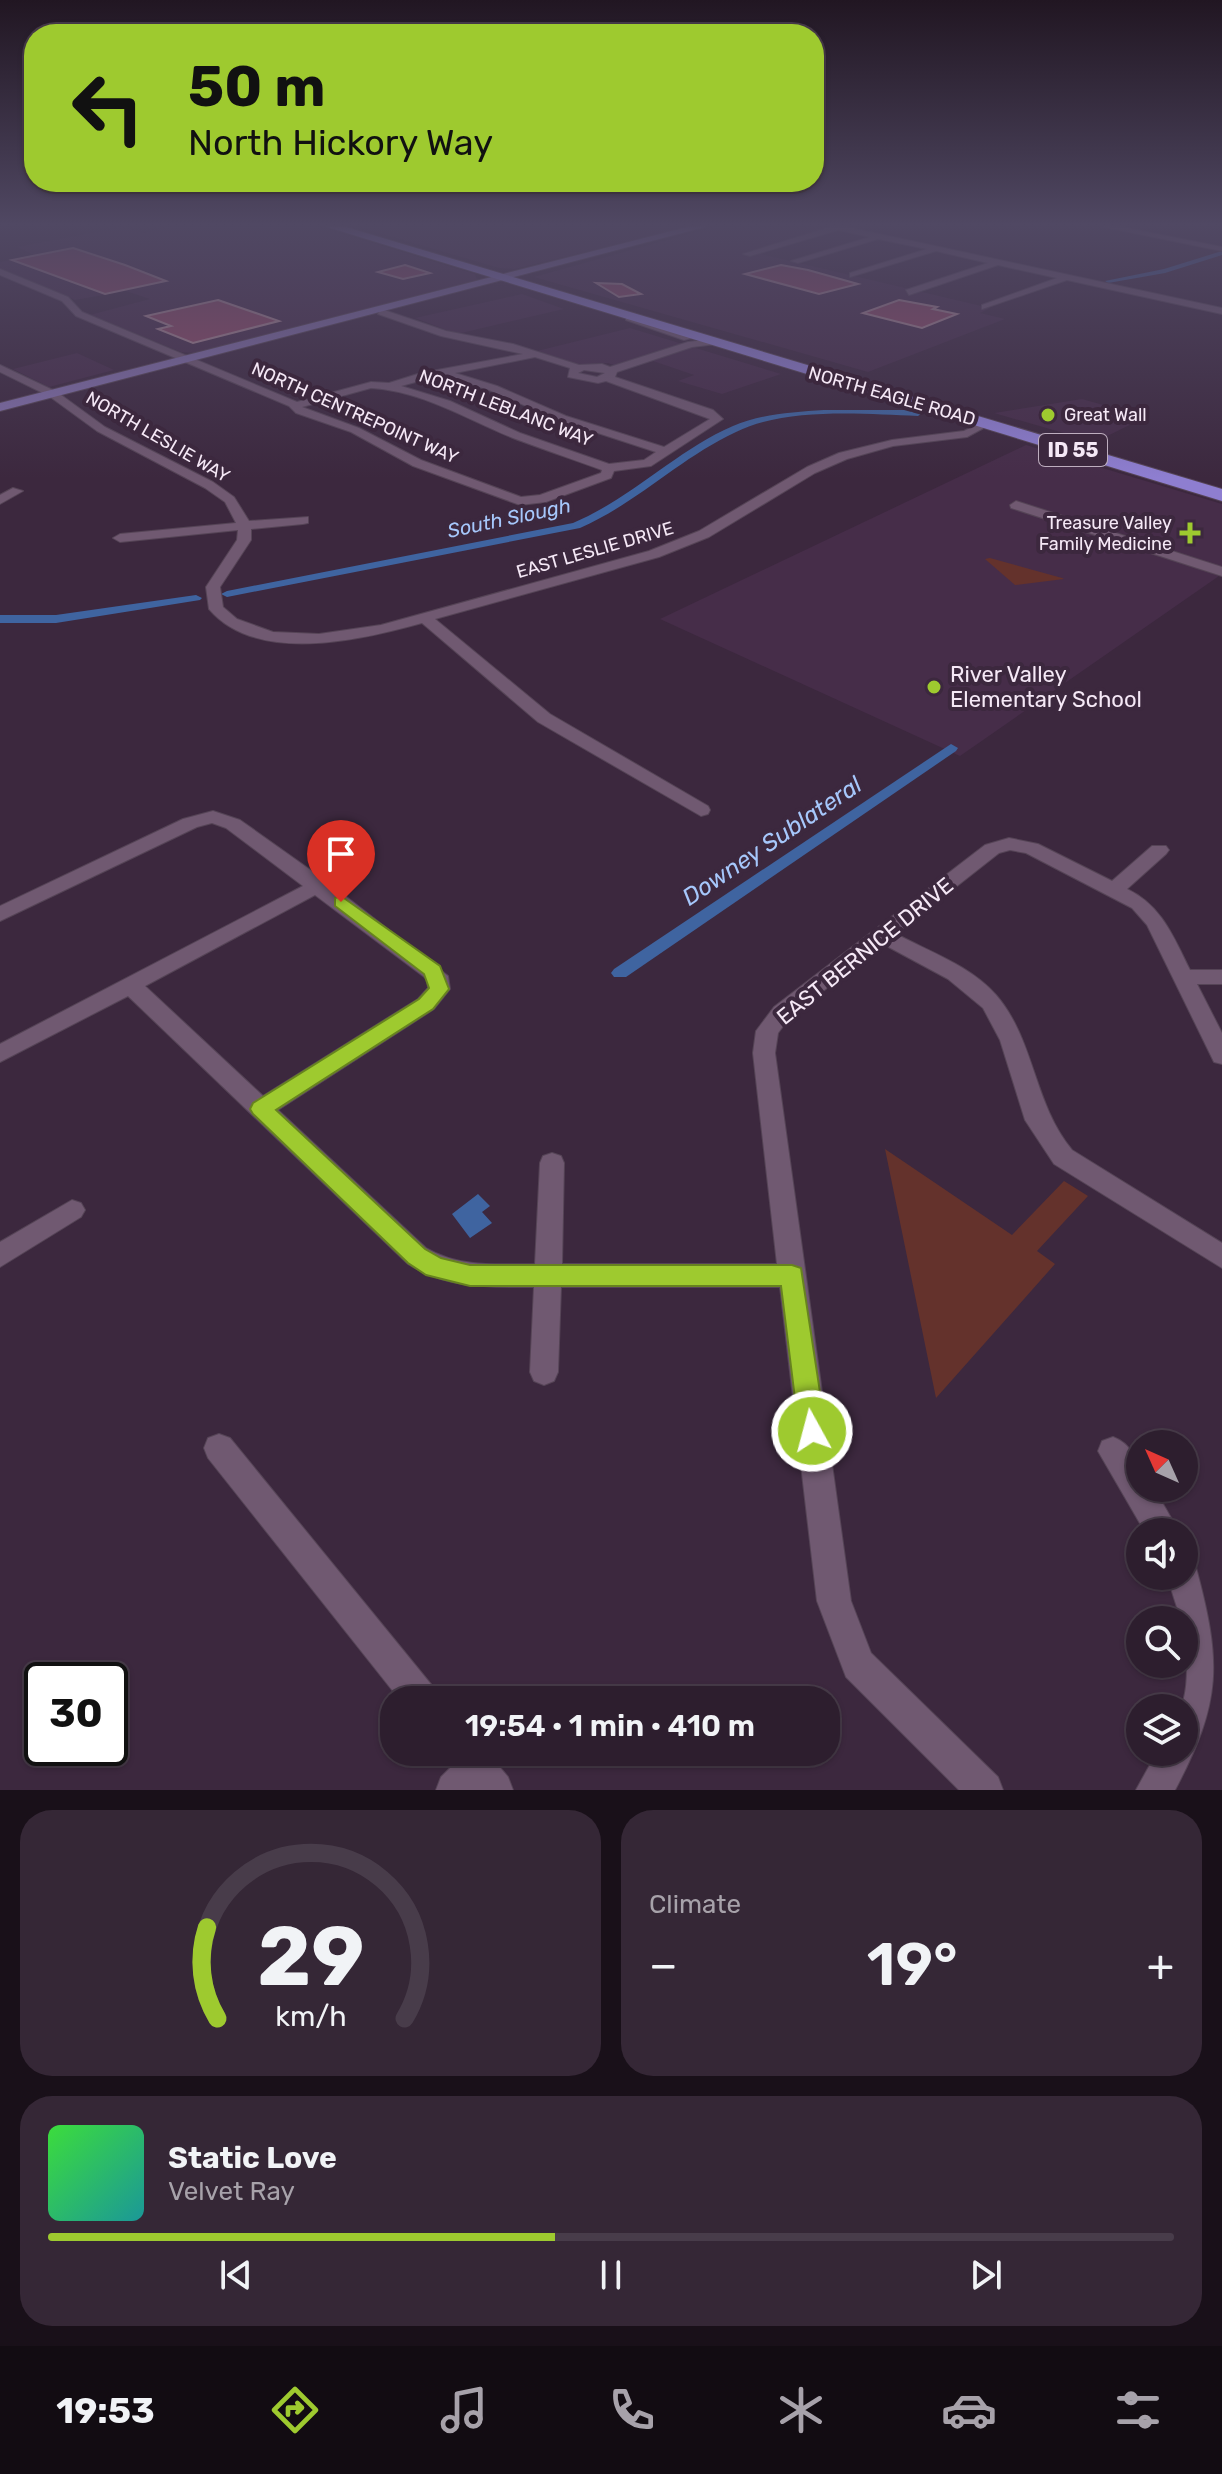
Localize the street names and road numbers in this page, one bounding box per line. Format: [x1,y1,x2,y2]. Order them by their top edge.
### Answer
street label: NORTH CENTREPOINT WAY [248,357,462,469]
street label: NORTH EAGLE ROAD [806,362,978,430]
street label: NORTH LEBLANC WAY [416,365,596,451]
street label: NORTH LESLIE WAY [82,387,234,487]
road number: ID 55 [1039,434,1107,466]
street label: EAST LESLIE DRIVE [514,517,676,583]
street label: EAST BERNICE DRIVE [771,871,959,1031]

